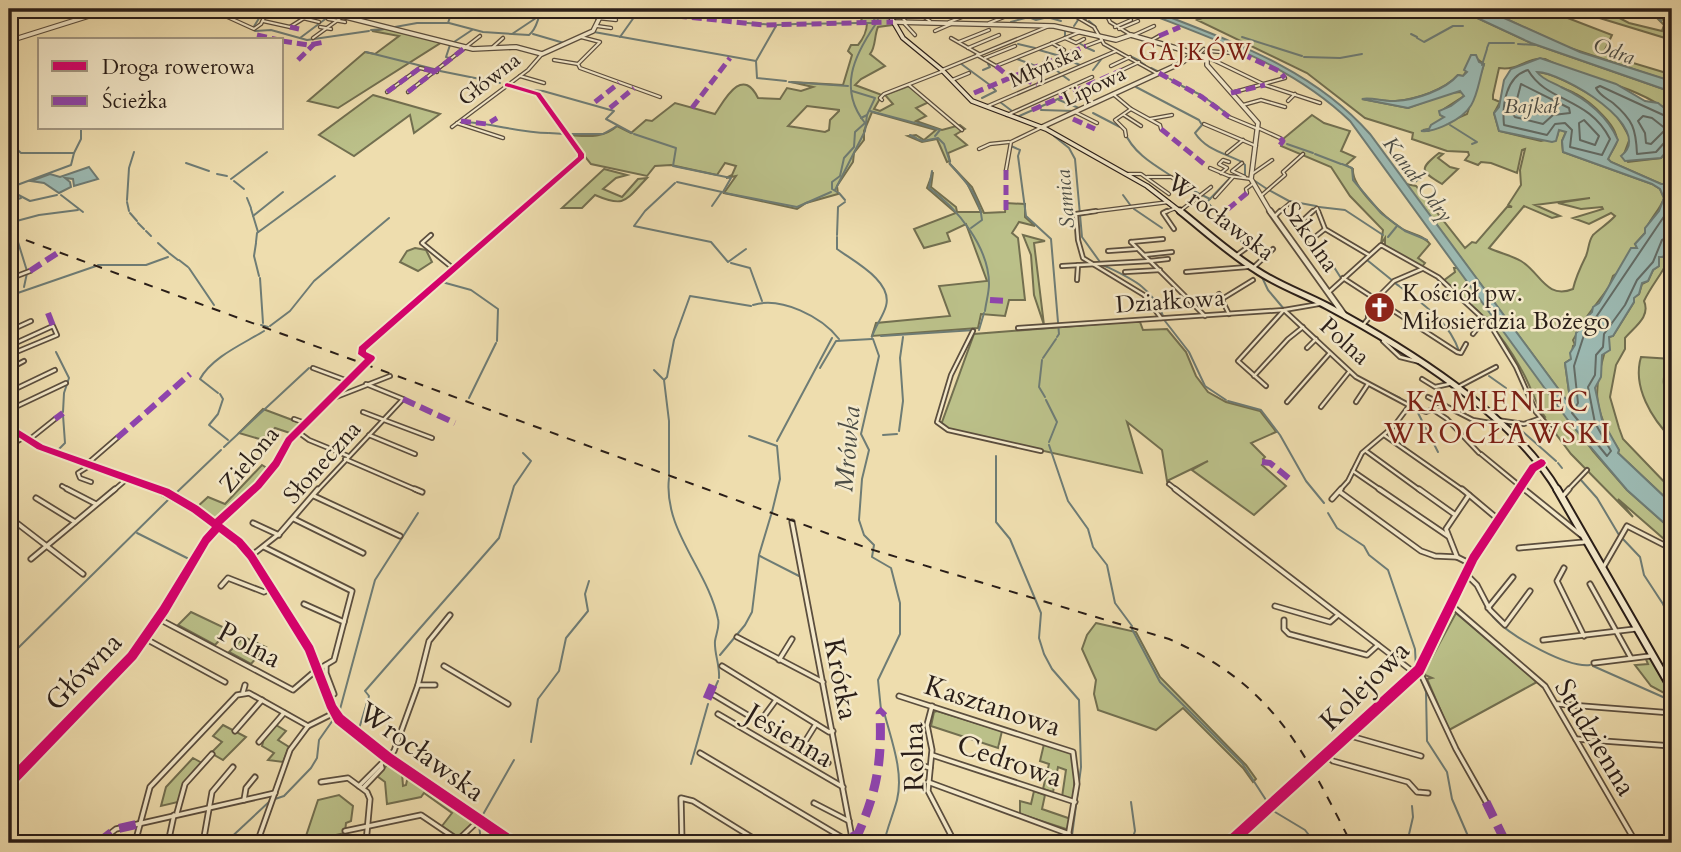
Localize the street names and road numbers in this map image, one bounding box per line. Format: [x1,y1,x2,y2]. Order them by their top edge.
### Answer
street label: Młyńska [1005,38,1086,95]
street label: Główna [452,46,526,113]
street label: Lipowa [1058,59,1131,114]
street label: Wrocławska [1159,165,1282,269]
street label: Szkolna [1275,196,1347,279]
street label: Działkowa [1114,281,1226,322]
street label: Polna [1312,310,1377,373]
street label: Słoneczna [276,413,369,511]
street label: Zielona [212,418,287,500]
street label: Polna [211,612,288,677]
street label: Główna [37,624,131,719]
street label: Kolejowa [1311,632,1418,739]
street label: Krótka [815,635,868,723]
street label: Kasztanowa [920,666,1066,746]
street label: Studzienna [1545,672,1645,803]
street label: Wrocławska [350,692,492,811]
street label: Jesienna [735,693,840,777]
street label: Rolna [894,722,934,792]
street label: Cedrowa [952,725,1067,797]

